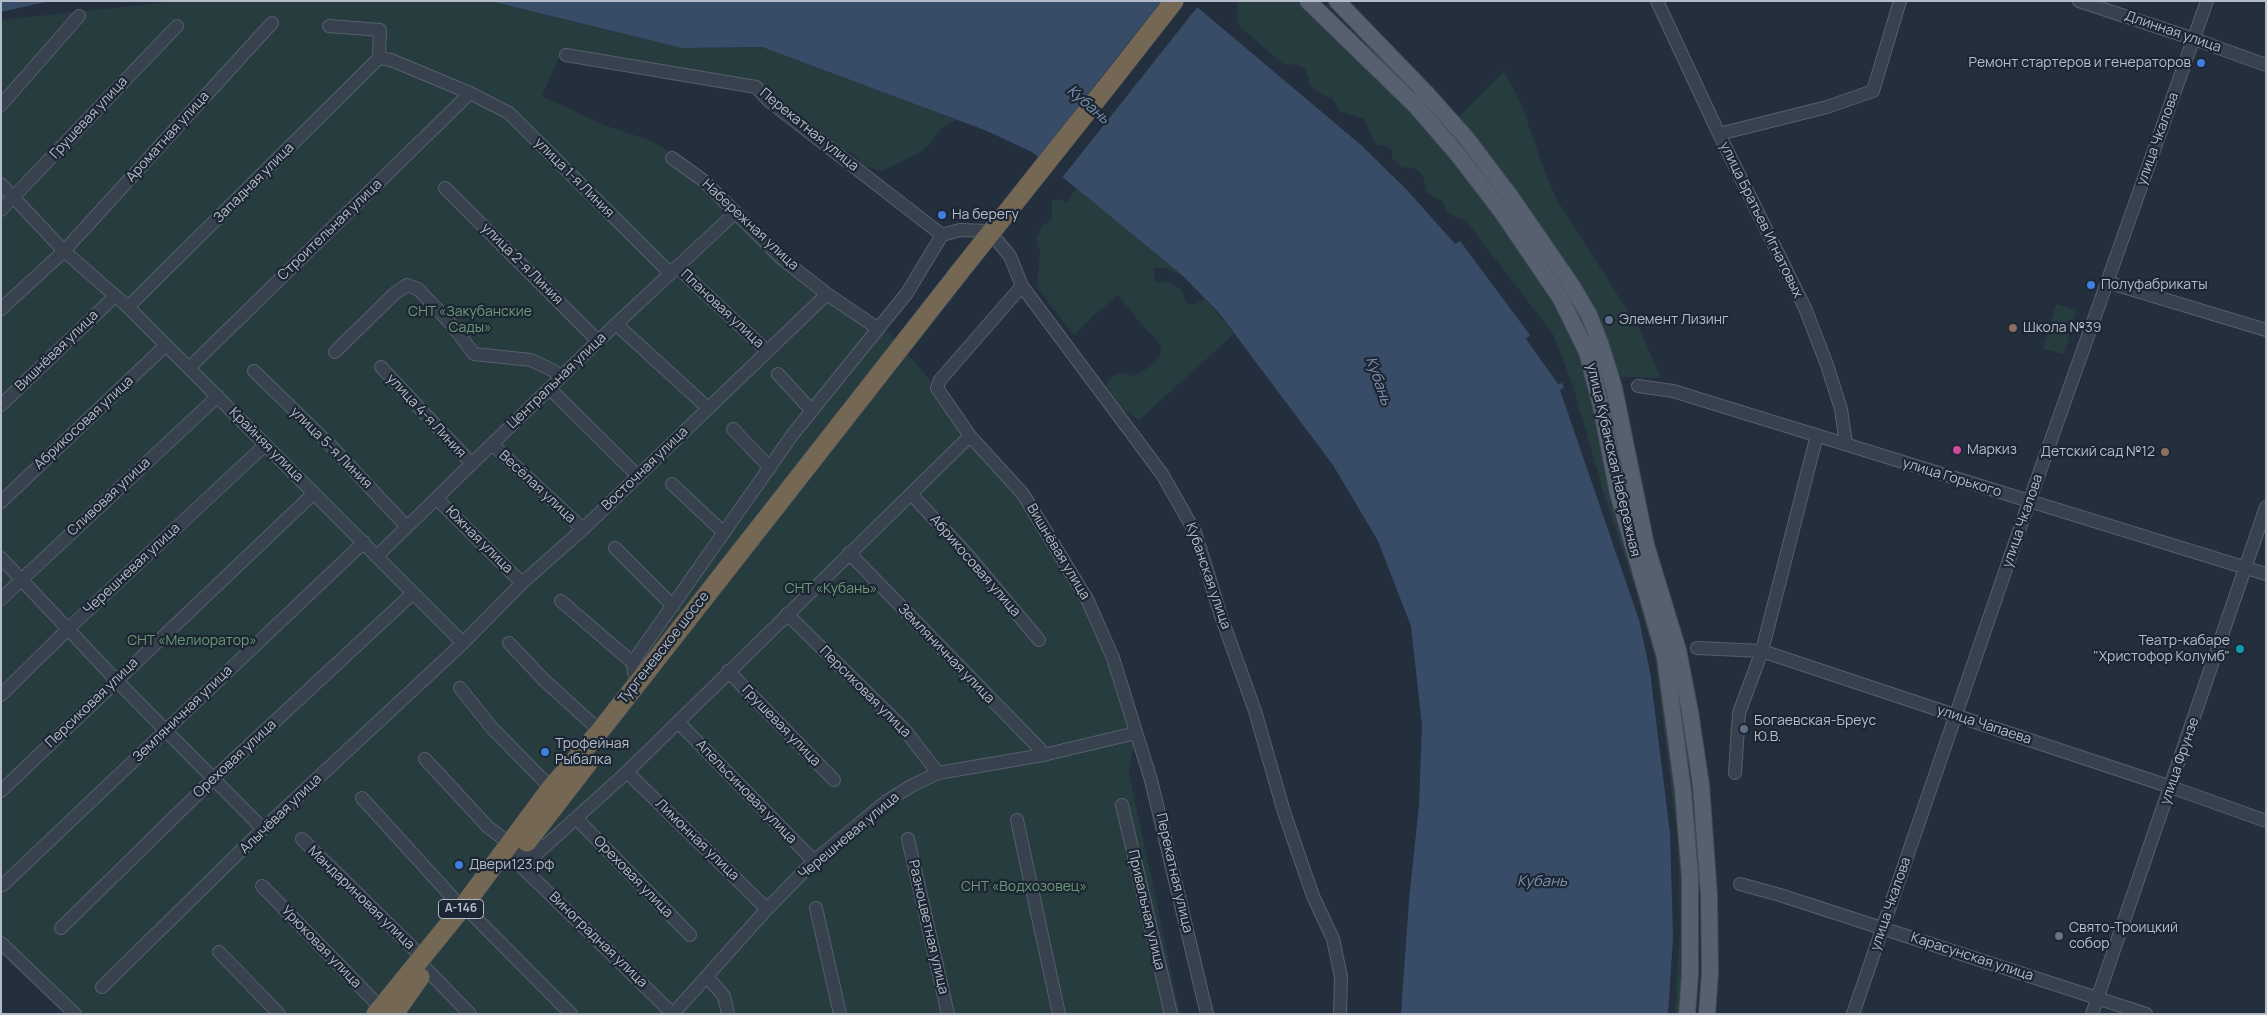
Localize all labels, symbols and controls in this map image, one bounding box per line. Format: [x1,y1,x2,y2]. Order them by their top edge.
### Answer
street label: Длинная улица [2123,8,2223,56]
place label: Ремонт стартеров и генераторов [1969,55,2191,71]
marker: Ремонт стартеров и генераторов [2195,57,2207,69]
street label: Грушевая улица [47,73,131,163]
water label: Кубань [1063,82,1113,128]
street label: Перекатная улица [756,85,862,175]
street label: Ароматная улица [123,88,213,186]
street label: улица Чкалова [2133,90,2183,188]
street label: улица 1-я Линия [531,135,617,221]
street label: Западная улица [210,139,298,227]
street label: улица Братьев Игнатовых [1716,139,1806,301]
street label: Строительная улица [274,176,386,284]
street label: Набережная улица [698,176,802,274]
place label: На берегу [952,207,1019,223]
marker: На берегу [936,209,948,221]
street label: улица 2-я Линия [478,220,566,308]
street label: Плановая улица [677,266,767,352]
place label: Полуфабрикаты [2101,277,2208,293]
marker: Полуфабрикаты [2085,279,2097,291]
park label: СНТ «Закубанские Сады» [408,304,532,336]
street label: Вишнёвая улица [12,307,102,395]
place label: Элемент Лизинг [1619,312,1729,328]
marker: Элемент Лизинг [1603,314,1615,326]
place label: Школа №39 [2023,320,2101,336]
marker: Школа №39 [2007,322,2019,334]
street label: Центральная улица [504,329,610,433]
water label: Кубань [1361,354,1395,408]
street label: улица Кубанская Набережная [1583,362,1643,558]
street label: улица 4-я Линия [383,371,469,461]
street label: Абрикосовая улица [31,373,137,473]
street label: Крайняя улица [225,404,307,486]
street label: улица 5-я Линия [287,404,375,492]
street label: Восточная улица [598,424,692,514]
place label: Маркиз [1967,442,2017,458]
marker: Маркиз [1951,444,1963,456]
place label: Детский сад №12 [2041,444,2155,460]
marker: Детский сад №12 [2159,446,2171,458]
street label: Весёлая улица [495,447,579,527]
street label: Сливовая улица [64,454,154,540]
street label: улица Горького [1901,455,2003,501]
street label: улица Чкалова [1999,472,2047,570]
street label: Вишнёвая улица [1023,501,1093,603]
street label: Южная улица [442,503,516,577]
street label: Абрикосовая улица [926,512,1024,620]
street label: Черешневая улица [80,520,184,618]
street label: Кубанская улица [1182,520,1234,632]
park label: СНТ «Кубань» [785,581,877,597]
street label: Тургеневское шоссе [615,589,713,707]
street label: Земляничная улица [894,601,998,707]
park label: СНТ «Мелиоратор» [127,633,257,649]
place label: Театр-кабаре "Христофор Колумб" [2093,633,2230,666]
street label: Персиковая улица [816,643,914,741]
marker: Театр-кабаре "Христофор Колумб" [2234,643,2246,655]
street label: Персиковая улица [42,654,142,752]
street label: Земляничная улица [130,662,236,766]
street label: Грушевая улица [738,682,824,770]
street label: улица Чапаева [1935,702,2033,748]
place label: Богаевская-Бреус Ю.В. [1754,713,1876,746]
street label: улица Фрунзе [2157,715,2203,807]
street label: Ореховая улица [190,716,280,802]
marker: Богаевская-Бреус Ю.В. [1738,723,1750,735]
place label: Трофейная Рыбалка [555,736,629,769]
street label: Апельсиновая улица [692,736,800,848]
marker: Трофейная Рыбалка [539,746,551,758]
street label: Алычёвая улица [237,771,325,857]
street label: Черешневая улица [795,789,903,883]
street label: Лимонная улица [652,796,742,884]
street label: Перекатная улица [1152,812,1196,934]
street label: Ореховая улица [590,833,676,921]
street label: Мандариновая улица [304,843,418,953]
street label: Привальная улица [1124,848,1168,972]
street label: улица Чкалова [1867,855,1915,953]
place label: Двери123.рф [469,857,554,873]
street label: Разноцветная улица [904,858,952,996]
marker: Двери123.рф [453,859,465,871]
water label: Кубань [1517,873,1567,891]
park label: СНТ «Водхозовец» [961,879,1087,895]
street label: Виноградная улица [545,889,651,991]
road number: А-146 [438,900,484,919]
street label: Урюковая улица [277,902,365,992]
place label: Свято-Троицкий собор [2069,920,2178,952]
street label: Карасунская улица [1909,929,2035,985]
marker: Свято-Троицкий собор [2053,930,2065,942]

